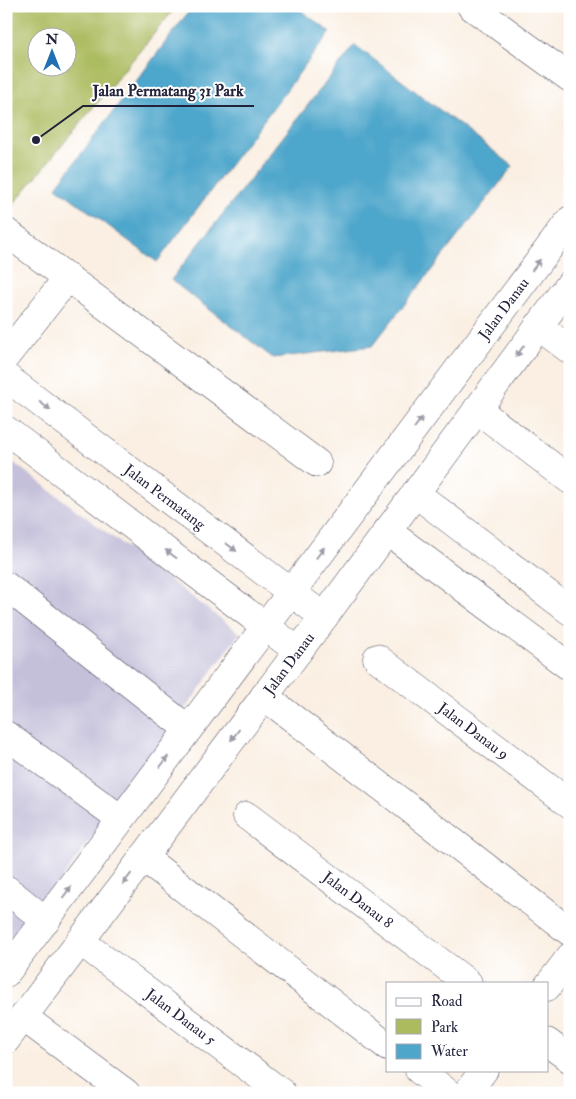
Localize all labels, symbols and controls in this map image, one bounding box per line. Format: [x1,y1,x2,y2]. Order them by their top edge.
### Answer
north arrow [28,28,78,78]
text: N [45,31,59,48]
callout: Jalan Permatang 31 Park [83,75,254,106]
text: Jalan Permatang 31 Park [91,81,244,102]
one-way arrow [531,259,542,272]
street label: Jalan Danau [474,274,534,345]
one-way arrow [515,344,525,358]
one-way arrow [38,401,51,412]
one-way arrow [413,416,423,430]
street label: Jalan Permatang [119,460,209,534]
one-way arrow [224,541,237,552]
one-way arrow [315,547,326,560]
one-way arrow [165,549,178,560]
street label: Jalan Danau [259,629,319,700]
street label: Jalan Danau 9 [433,698,512,764]
one-way arrow [230,728,240,742]
one-way arrow [159,755,169,769]
street label: Jalan Danau 8 [317,867,396,933]
one-way arrow [122,872,132,886]
one-way arrow [62,885,72,899]
legend [386,982,548,1072]
street label: Jalan Danau 5 [140,984,219,1050]
text: Road [431,992,463,1011]
text: Park [431,1018,458,1037]
text: Water [430,1042,468,1061]

